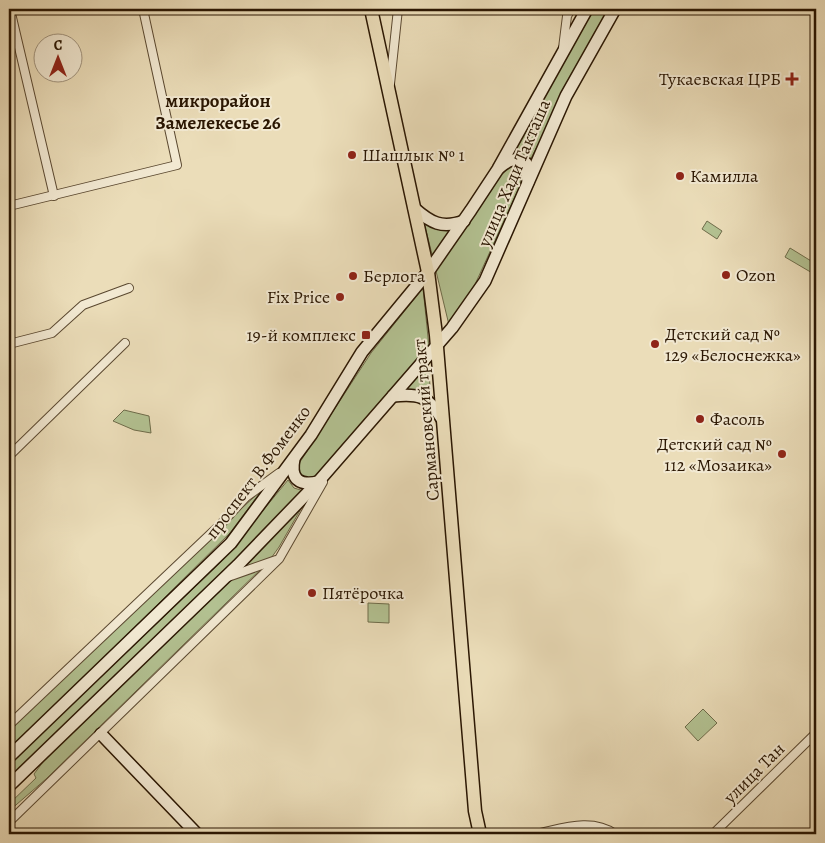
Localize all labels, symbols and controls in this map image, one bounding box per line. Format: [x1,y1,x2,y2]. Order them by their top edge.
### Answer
north arrow [32,32,82,82]
text: С [54,36,63,55]
place label: Тукаевская ЦРБ [659,67,781,91]
marker: Тукаевская ЦРБ [785,72,799,86]
district label: микрорайон Замелекесье 26 [155,88,281,136]
street label: улица Хади Такташа [472,95,556,251]
place label: Шашлык № 1 [362,143,465,167]
marker: Шашлык № 1 [346,149,358,161]
place label: Камилла [690,164,759,188]
marker: Камилла [674,170,686,182]
place label: Ozon [736,263,776,287]
place label: Берлога [363,264,426,288]
marker: Ozon [720,269,732,281]
marker: Берлога [347,270,359,282]
place label: Fix Price [267,285,330,309]
marker: Fix Price [334,291,346,303]
place label: Детский сад № 129 «Белоснежка» [665,322,801,367]
place label: 19-й комплекс [246,323,356,347]
marker: 19-й комплекс [360,329,372,341]
street label: Сармановский тракт [407,338,445,502]
marker: Детский сад № 129 «Белоснежка» [649,338,661,350]
street label: проспект В.Фоменко [200,400,316,544]
place label: Фасоль [710,407,765,431]
marker: Фасоль [694,413,706,425]
place label: Детский сад № 112 «Мозаика» [657,432,772,477]
marker: Детский сад № 112 «Мозаика» [776,448,788,460]
place label: Пятёрочка [322,581,405,605]
marker: Пятёрочка [306,587,318,599]
street label: улица Тан [718,737,790,809]

